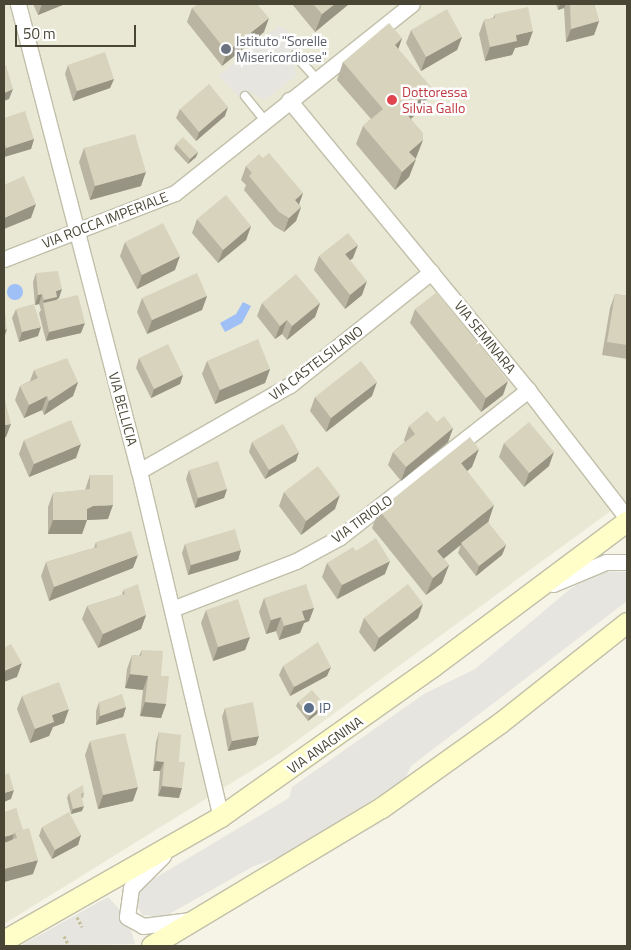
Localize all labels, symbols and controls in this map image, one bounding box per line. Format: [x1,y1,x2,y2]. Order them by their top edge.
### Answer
scale bar [18,15,139,47]
text: 50 m [23,22,56,45]
place label: Istituto "Sorelle Misericordiose" [236,33,327,65]
marker: Istituto "Sorelle Misericordiose" [220,43,232,55]
place label: Dottoressa Silvia Gallo [402,84,467,116]
marker: Dottoressa Silvia Gallo [386,94,398,106]
street label: VIA ROCCA IMPERIALE [40,188,170,252]
street label: VIA SEMINARA [451,297,519,377]
street label: VIA CASTELSILANO [266,322,366,404]
street label: VIA BELLICIA [105,370,141,448]
street label: VIA TIRIOLO [328,491,396,547]
place label: IP [319,700,331,716]
marker: IP [303,702,315,714]
street label: VIA ANAGNINA [284,713,366,777]

